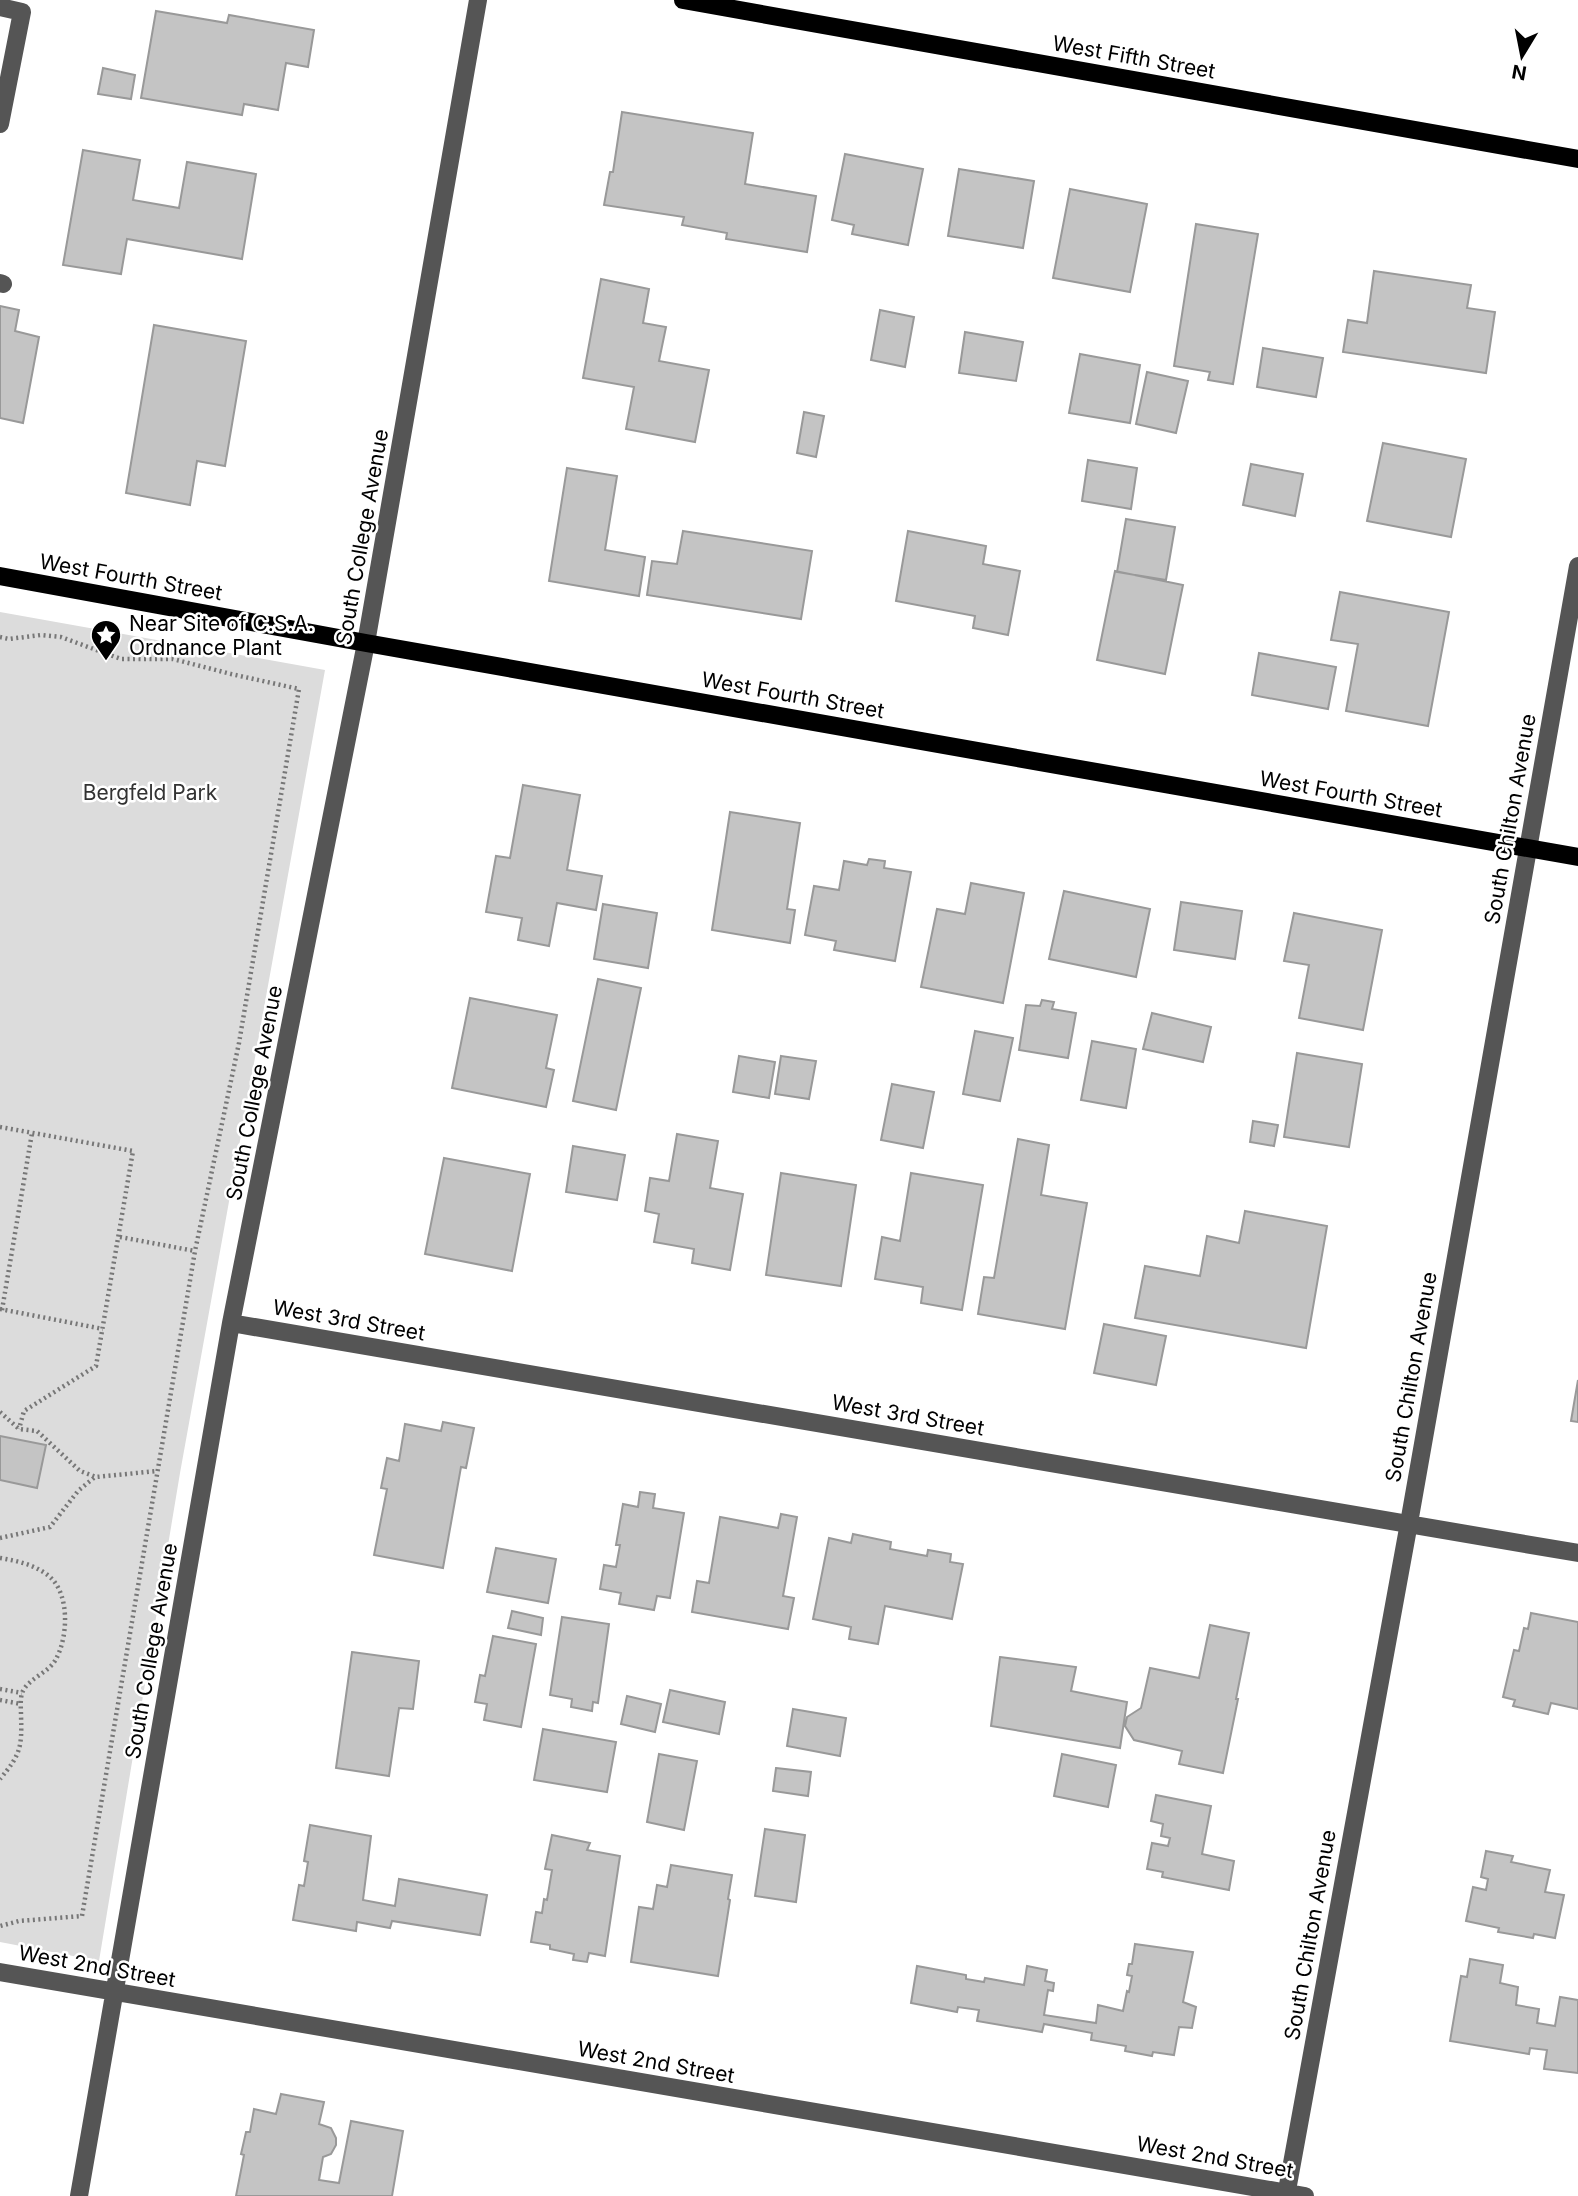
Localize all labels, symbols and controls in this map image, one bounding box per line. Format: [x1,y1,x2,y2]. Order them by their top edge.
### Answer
north arrow [1487,21,1557,91]
street label: West Fifth Street [1051,30,1217,84]
text: N [1510,60,1528,85]
street label: South College Avenue [331,427,393,647]
street label: West Fourth Street [38,549,224,605]
place label: Near Site of C.S.A. Ordnance Plant [129,611,314,660]
place icon: Near Site of C.S.A. Ordnance Plant [89,618,123,662]
street label: West Fourth Street [700,667,886,723]
street label: South Chilton Avenue [1479,712,1541,926]
street label: West Fourth Street [1258,766,1444,822]
park label: Bergfeld Park [83,780,218,805]
street label: South College Avenue [221,983,287,1203]
street label: South Chilton Avenue [1380,1270,1442,1484]
street label: West 3rd Street [271,1294,427,1346]
street label: West 3rd Street [830,1389,986,1441]
street label: South College Avenue [120,1541,182,1761]
street label: South Chilton Avenue [1279,1828,1341,2042]
street label: West 2nd Street [17,1940,178,1992]
street label: West 2nd Street [576,2036,737,2088]
street label: West 2nd Street [1135,2131,1296,2183]

